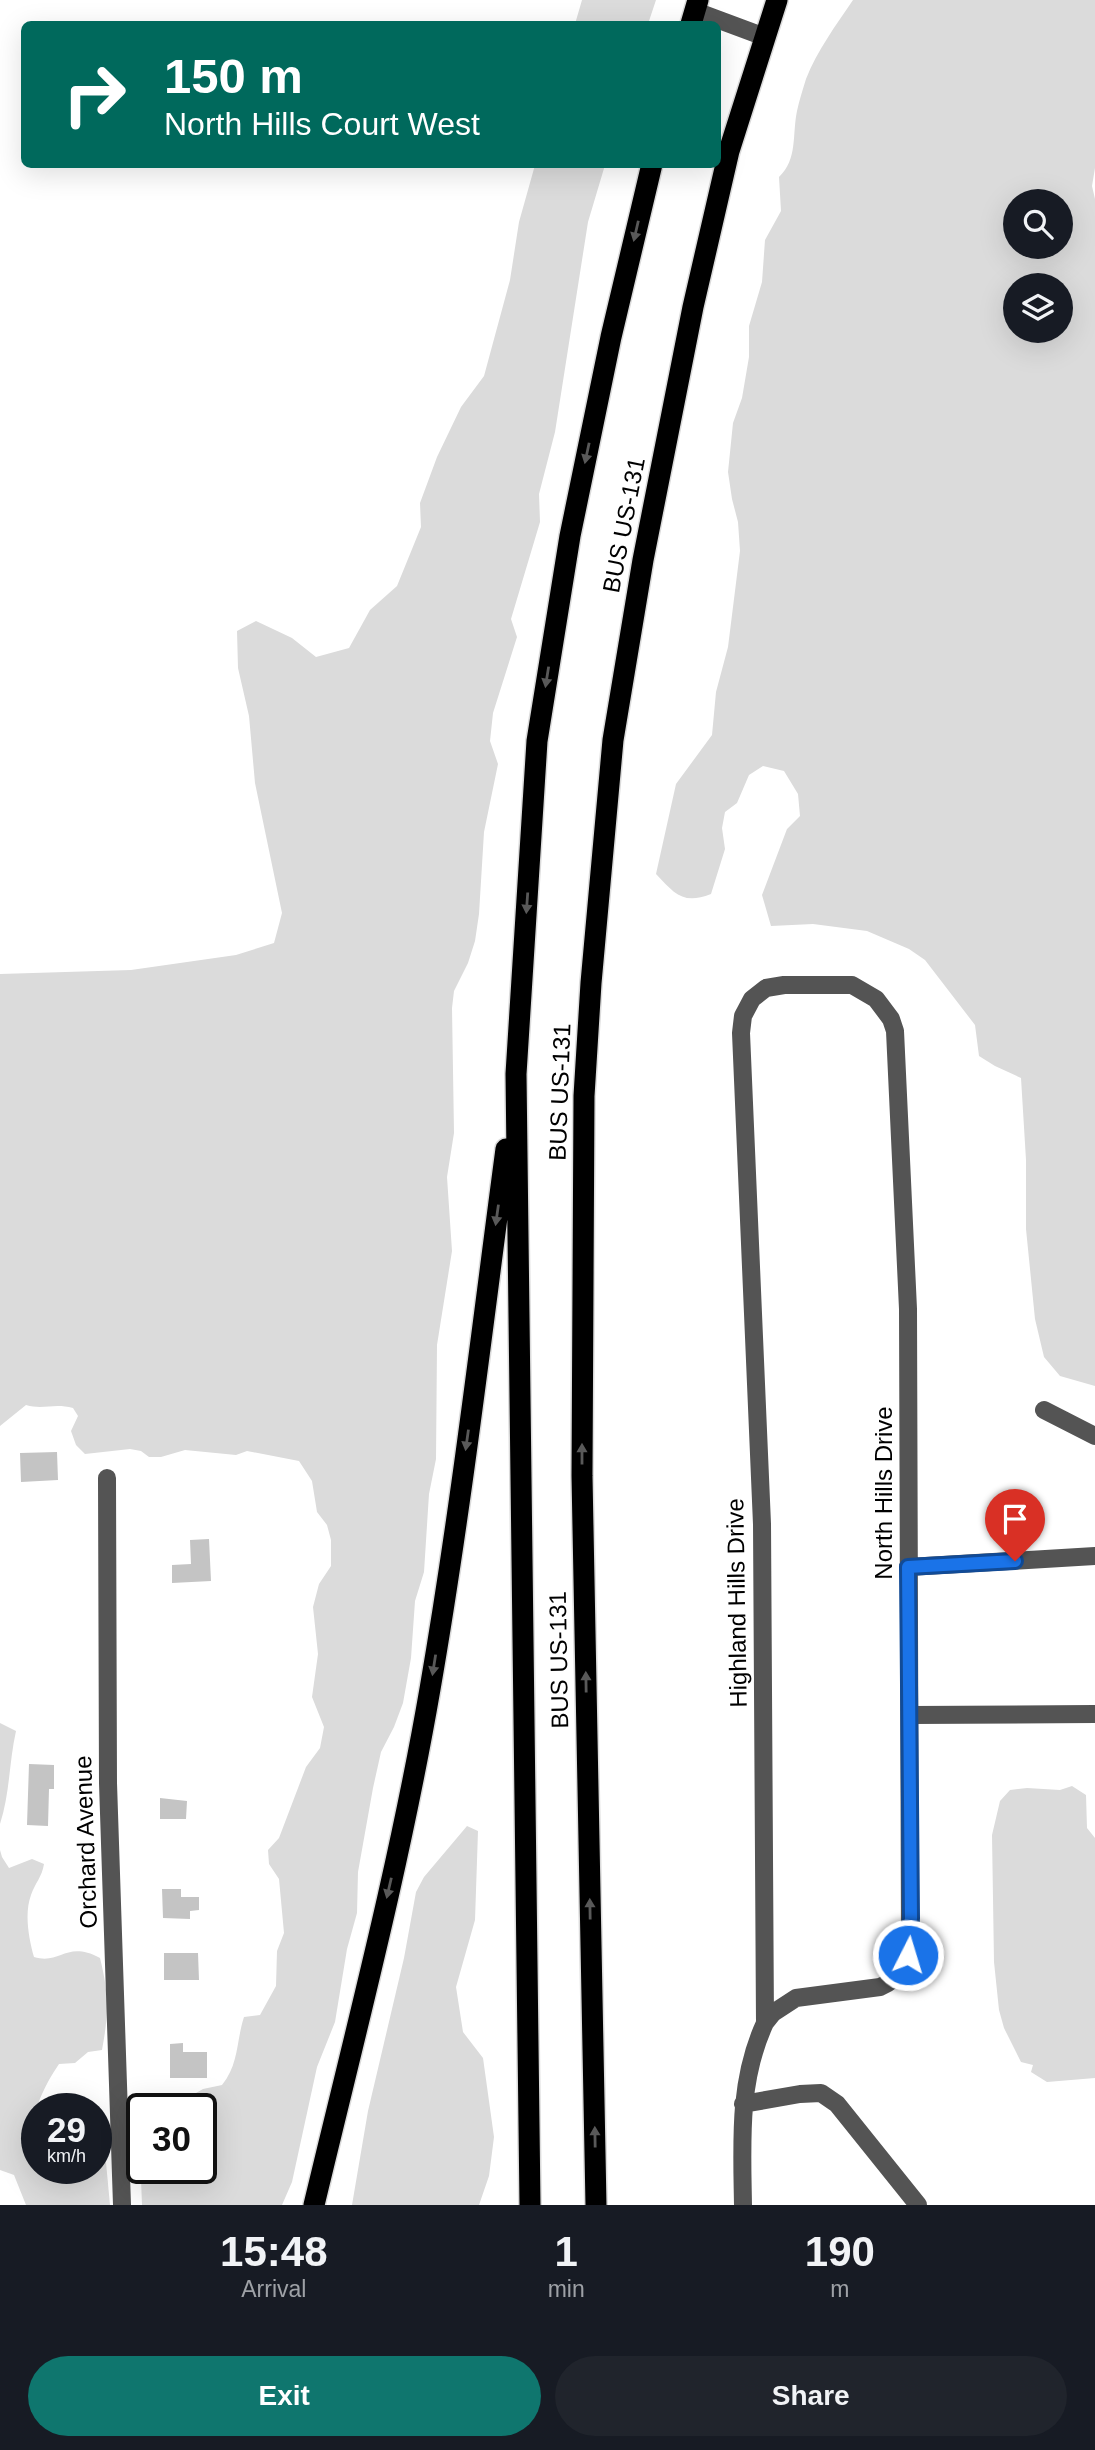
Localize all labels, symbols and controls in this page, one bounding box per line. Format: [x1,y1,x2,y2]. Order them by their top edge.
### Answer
icon: right [49,49,140,140]
text: 150 m [164,49,303,103]
text: North Hills Court West [164,106,480,142]
map controls [1003,189,1073,343]
button: search [1003,189,1073,259]
one-way arrow [630,220,641,242]
button: layers [1003,273,1073,343]
one-way arrow [582,442,593,464]
street label: BUS US-131 [597,455,650,595]
one-way arrow [541,666,552,688]
one-way arrow [521,893,532,915]
street label: BUS US-131 [544,1023,575,1161]
one-way arrow [491,1204,502,1226]
street label: North Hills Drive [870,1406,897,1580]
one-way arrow [461,1429,472,1451]
one-way arrow [576,1443,588,1465]
pin [985,1489,1045,1561]
street label: Highland Hills Drive [721,1498,752,1708]
icon: arrive [996,1500,1034,1538]
street label: BUS US-131 [544,1591,573,1729]
one-way arrow [428,1654,439,1676]
one-way arrow [580,1671,592,1693]
street label: Orchard Avenue [69,1755,102,1929]
one-way arrow [383,1877,394,1899]
one-way arrow [585,1898,596,1920]
position arrow [871,1918,945,1992]
speed limit sign: 30 [126,2093,217,2184]
text: 29 [47,2110,86,2149]
one-way arrow [589,2126,601,2148]
text: km/h [47,2146,86,2166]
text: 15:48 [220,2228,328,2275]
text: 1 [554,2228,578,2275]
text: 190 [805,2228,875,2275]
text: Arrival [241,2276,306,2302]
text: min [548,2276,585,2302]
text: m [830,2276,849,2302]
button: Exit [28,2356,541,2436]
button: Share [555,2356,1067,2436]

